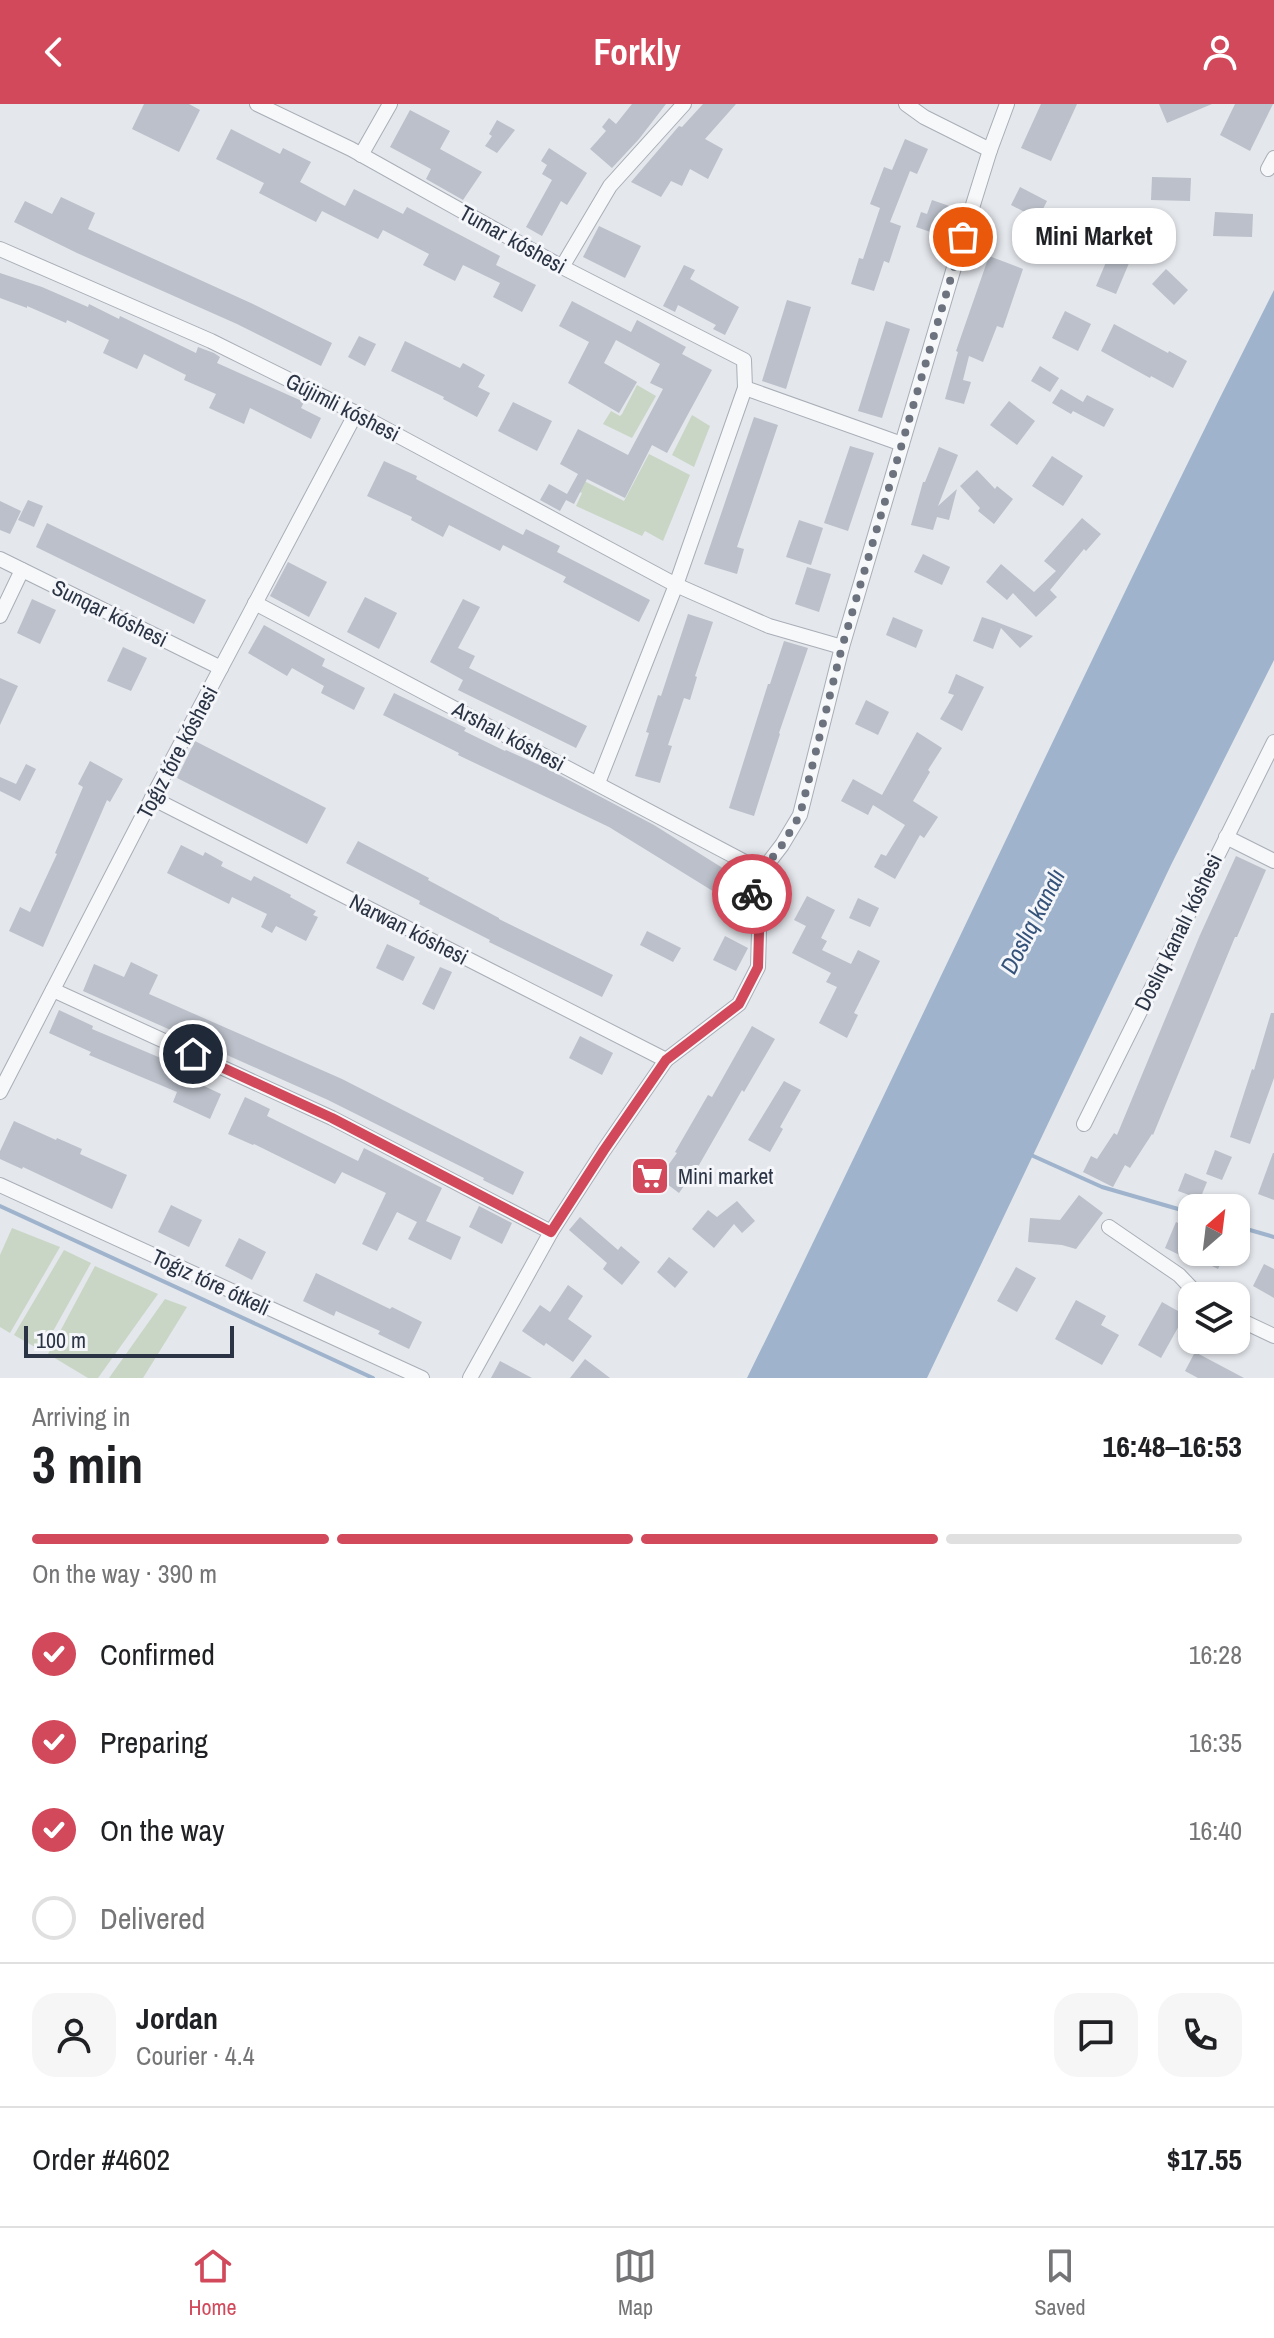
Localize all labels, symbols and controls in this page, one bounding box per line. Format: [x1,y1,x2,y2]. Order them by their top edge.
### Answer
text: Forkly [593,28,681,76]
icon: back [32,30,76,74]
icon: person [1198,30,1242,74]
street label: Tumar kóshesi [454,197,572,281]
pin [929,203,997,271]
callout: Mini Market [1011,209,1175,265]
icon: bag [941,215,985,259]
text: Mini Market [1035,218,1153,253]
street label: Gújimli kóshesi [281,365,405,449]
street label: Sunqar kóshesi [47,572,173,654]
street label: Toǵız tóre kóshesi [129,680,225,824]
street label: Arshalı kóshesi [447,693,570,778]
street label: Doslıq kanalı kóshesi [1127,848,1229,1016]
courier [712,854,792,934]
water label: Doslıq kanalı [992,863,1072,979]
icon: bike [730,872,774,916]
street label: Narwan kóshesi [345,886,473,972]
pin [159,1020,227,1088]
icon: home [171,1032,215,1076]
supermarket icon: Mini market [629,1155,671,1197]
place label: Mini market [678,1161,773,1191]
north arrow [1178,1194,1250,1266]
map controls [1178,1194,1250,1354]
street label: Toǵız tóre ótkeli [147,1241,275,1323]
button: layers [1178,1282,1250,1354]
scale bar [24,1322,234,1358]
text: 100 m [36,1325,86,1355]
text: Arriving in [32,1399,130,1434]
text: 16:48–16:53 [1103,1426,1242,1466]
text: 3 min [32,1429,143,1499]
text: On the way · 390 m [32,1556,217,1591]
icon: check [32,1632,76,1676]
text: Confirmed [100,1634,215,1674]
text: 16:28 [1189,1637,1242,1672]
icon: check [32,1720,76,1764]
text: Preparing [100,1722,208,1762]
text: 16:35 [1189,1725,1242,1760]
icon: check [32,1808,76,1852]
text: On the way [100,1810,224,1850]
text: 16:40 [1189,1813,1242,1848]
text: Delivered [100,1898,205,1938]
button: person [32,1993,116,2077]
button: chat [1054,1993,1138,2077]
button: phone [1158,1993,1242,2077]
text: Jordan [136,1998,218,2038]
text: Courier · 4.4 [136,2038,255,2073]
text: Order #4602 [32,2139,170,2179]
text: $17.55 [1167,2139,1242,2179]
tab: Home [188,2244,237,2322]
tab: Map [613,2244,657,2322]
tab: Saved [1034,2244,1086,2322]

